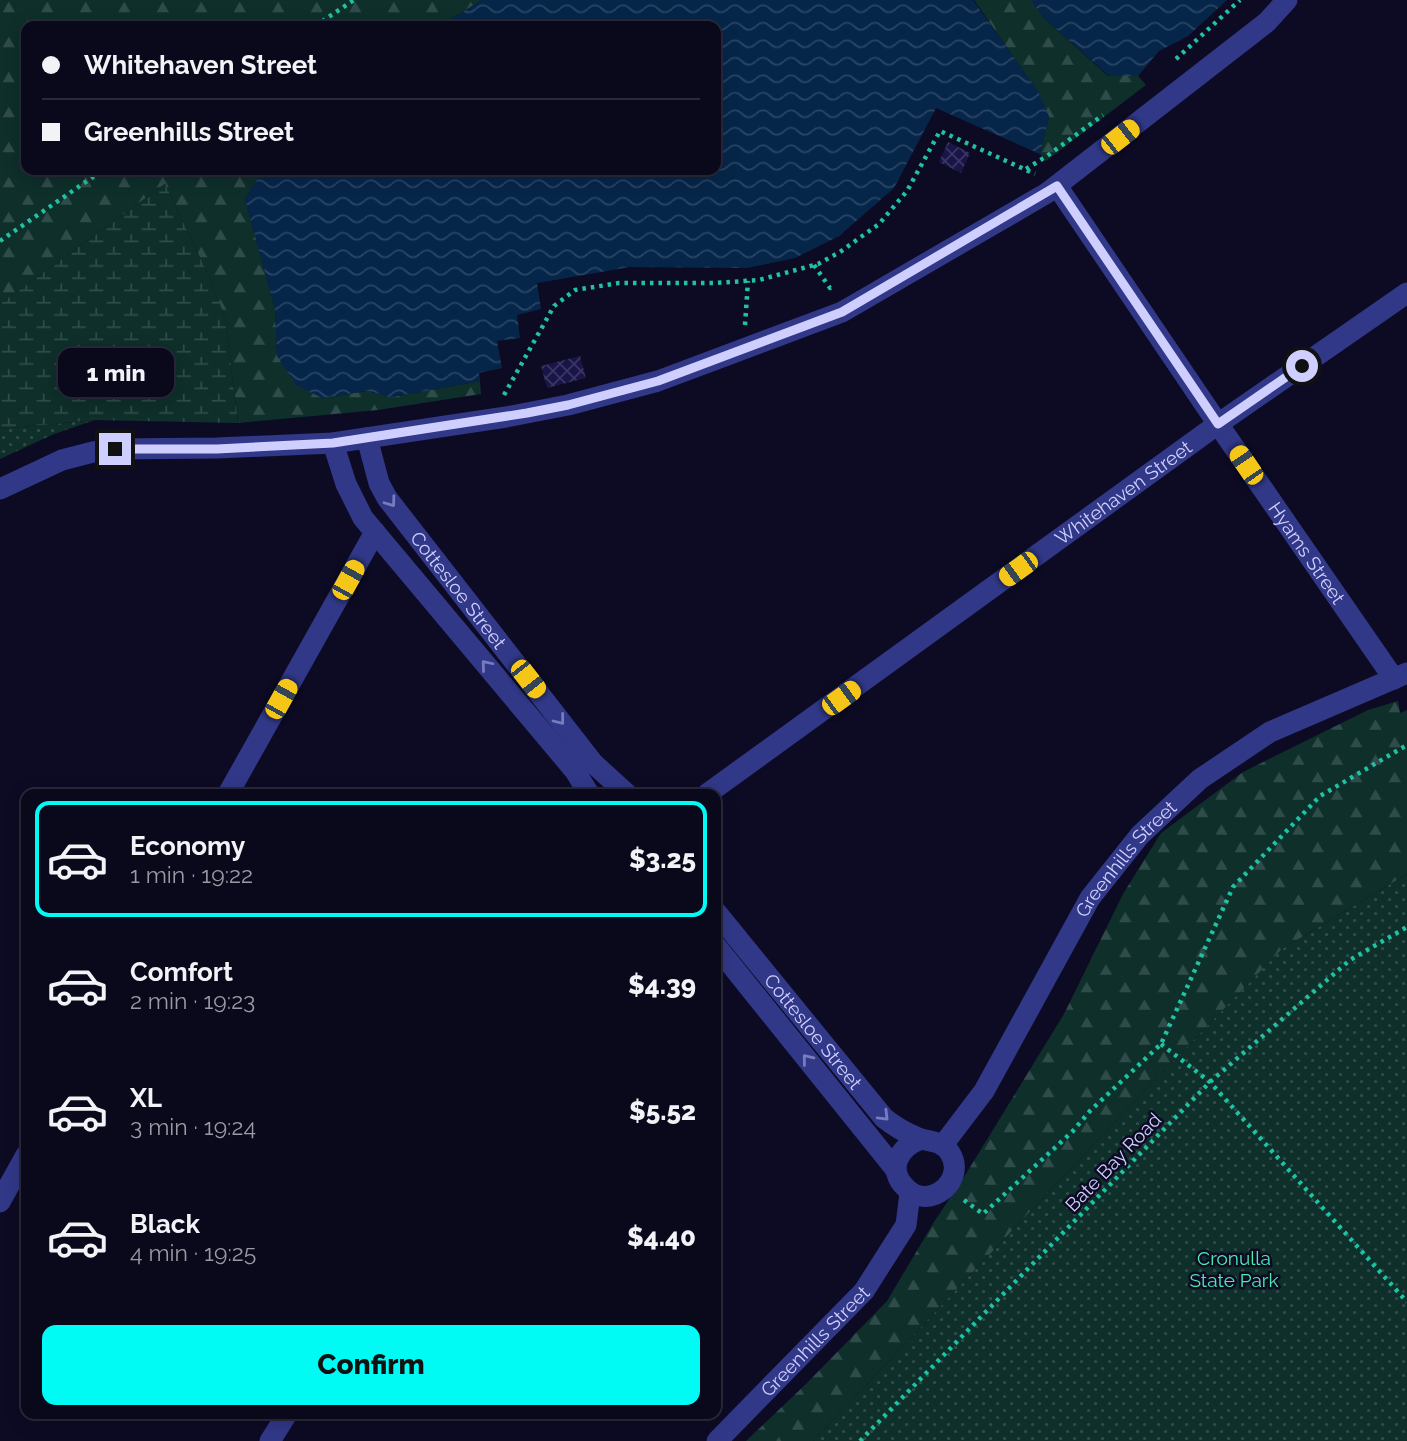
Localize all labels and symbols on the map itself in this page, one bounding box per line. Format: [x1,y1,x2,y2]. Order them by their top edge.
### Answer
car [1097,116,1144,158]
callout: 1 min [57,348,173,396]
route start [1286,350,1318,382]
route end [99,433,131,465]
street label: Whitehaven Street [1051,435,1196,549]
car [1226,442,1267,488]
one-way arrow [382,494,395,507]
street label: Hyams Street [1264,498,1350,609]
street label: Cottesloe Street [406,527,511,653]
car [995,548,1042,590]
car [329,557,368,603]
car [507,656,550,702]
one-way arrow [481,660,494,672]
car [262,676,301,722]
car [818,677,865,719]
one-way arrow [551,713,564,725]
street label: Greenhills Street [1071,796,1181,921]
street label: Cottesloe Street [760,969,867,1094]
one-way arrow [803,1055,815,1068]
one-way arrow [875,1107,888,1120]
street label: Bate Bay Road [1061,1108,1165,1216]
park label: Cronulla State Park [1189,1247,1279,1291]
street label: Greenhills Street [756,1281,874,1401]

